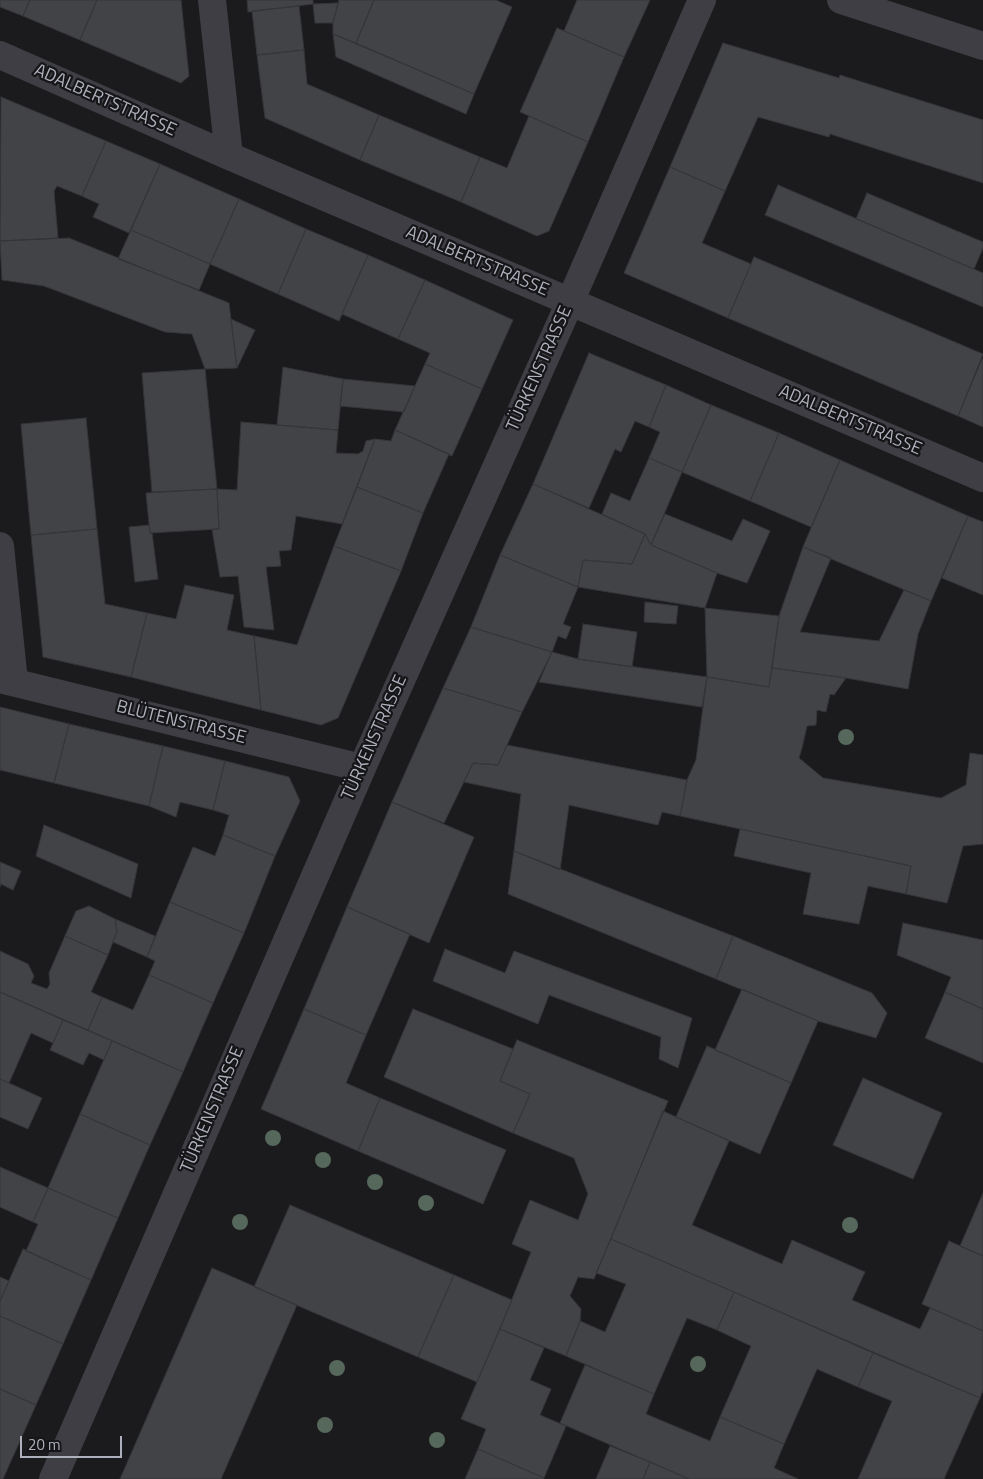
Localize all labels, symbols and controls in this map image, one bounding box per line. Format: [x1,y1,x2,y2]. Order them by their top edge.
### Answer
street label: ADALBERTSTRASSE [31,60,179,142]
street label: ADALBERTSTRASSE [402,222,552,302]
street label: TÜRKENSTRASSE [503,303,577,435]
street label: ADALBERTSTRASSE [775,381,925,461]
street label: TÜRKENSTRASSE [338,672,412,804]
street label: BLÜTENSTRASSE [114,696,248,750]
street label: TÜRKENSTRASSE [177,1044,249,1176]
scale bar [22,1426,125,1458]
text: 20 m [28,1433,61,1456]

